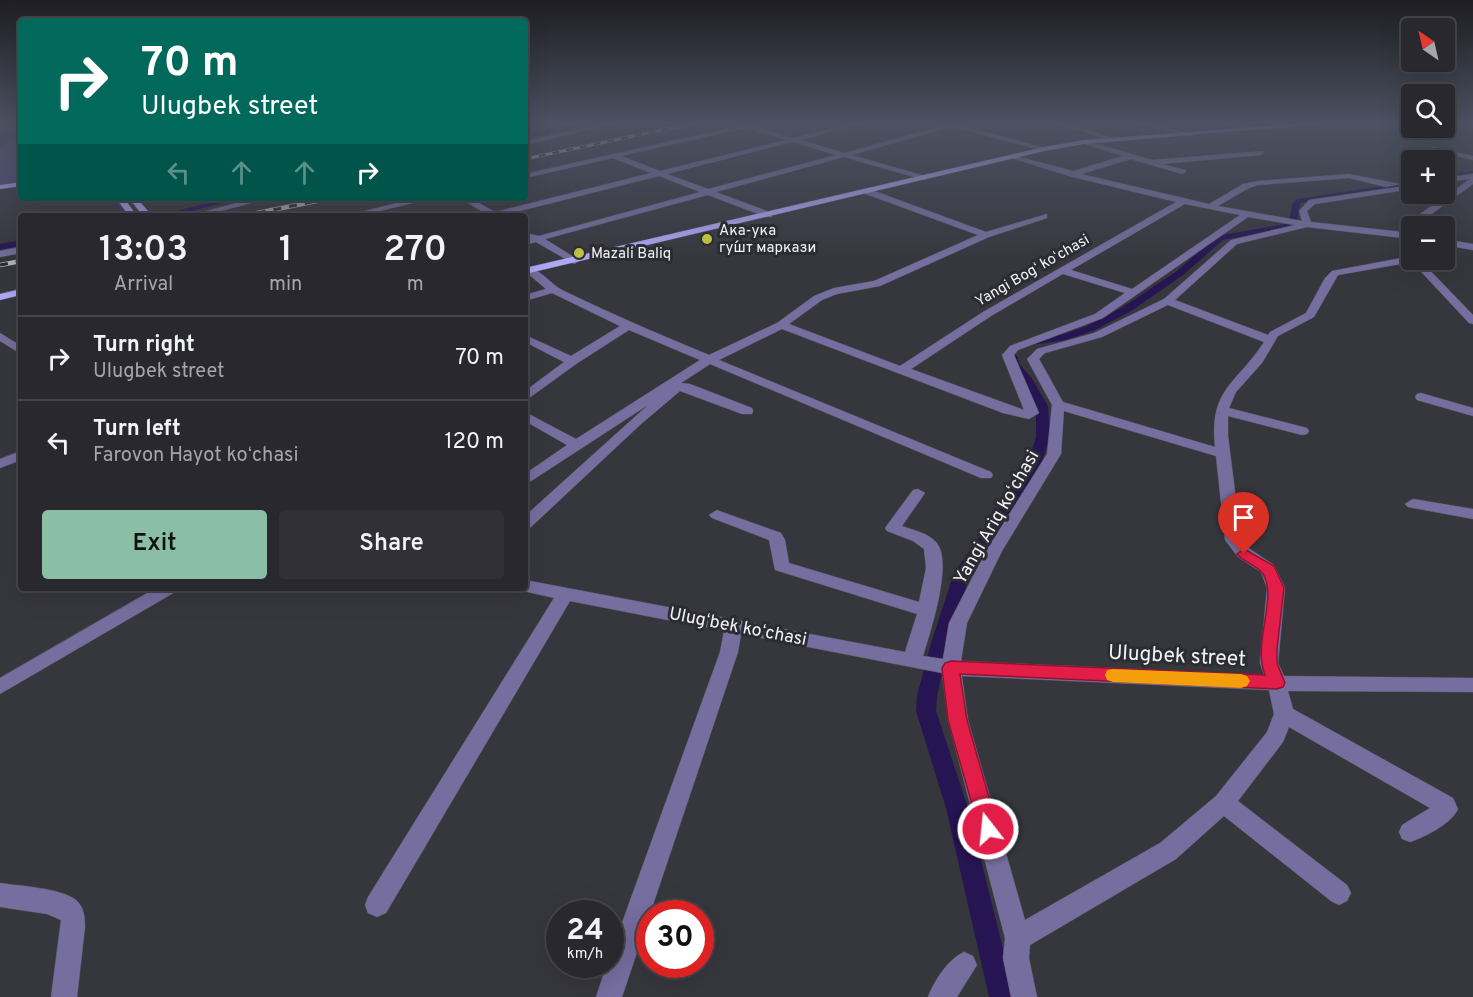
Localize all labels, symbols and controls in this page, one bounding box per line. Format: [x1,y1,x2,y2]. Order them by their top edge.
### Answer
north arrow [1401,18,1455,72]
map controls [1401,18,1455,270]
text: 70 m [141,38,239,91]
icon: right [42,42,120,120]
button: search [1401,84,1455,138]
text: Ulugbek street [141,90,319,124]
button: + [1401,150,1455,204]
icon: left [162,156,195,189]
icon: ahead [225,156,258,189]
icon: ahead [288,156,321,189]
icon: right [351,156,384,189]
button: − [1401,216,1455,270]
place label: Ака-ука гу́шт маркази [719,222,816,258]
text: 13:03 [99,228,188,274]
text: 1 [279,228,293,274]
text: 270 [383,228,447,274]
street label: Yangi Bogʻ koʻchasi [972,231,1093,312]
marker: Ака-ука гу́шт маркази [700,232,714,246]
place label: Mazali Baliq [591,245,671,264]
marker: Mazali Baliq [572,246,586,260]
text: Arrival [114,272,173,298]
text: min [269,272,302,298]
text: m [407,272,424,298]
text: Turn right [93,332,195,359]
icon: right [42,342,75,375]
text: 70 m [455,345,504,372]
text: Ulugbek street [93,359,225,385]
text: Turn left [93,416,181,443]
icon: left [42,426,75,459]
text: 120 m [444,429,504,456]
text: Farovon Hayot koʻchasi [93,443,298,469]
street label: Yangi Ariq koʻchasi [949,446,1045,589]
pin [1218,492,1269,554]
icon: arrive [1227,501,1260,534]
button: Exit [42,510,267,579]
button: Share [279,510,504,579]
street label: Ulugʻbek koʻchasi [667,603,809,652]
street label: Ulugbek street [1107,639,1247,674]
position arrow [956,797,1020,861]
speed limit sign: 30 [636,900,714,978]
text: 24 [566,913,604,950]
text: km/h [567,945,603,964]

